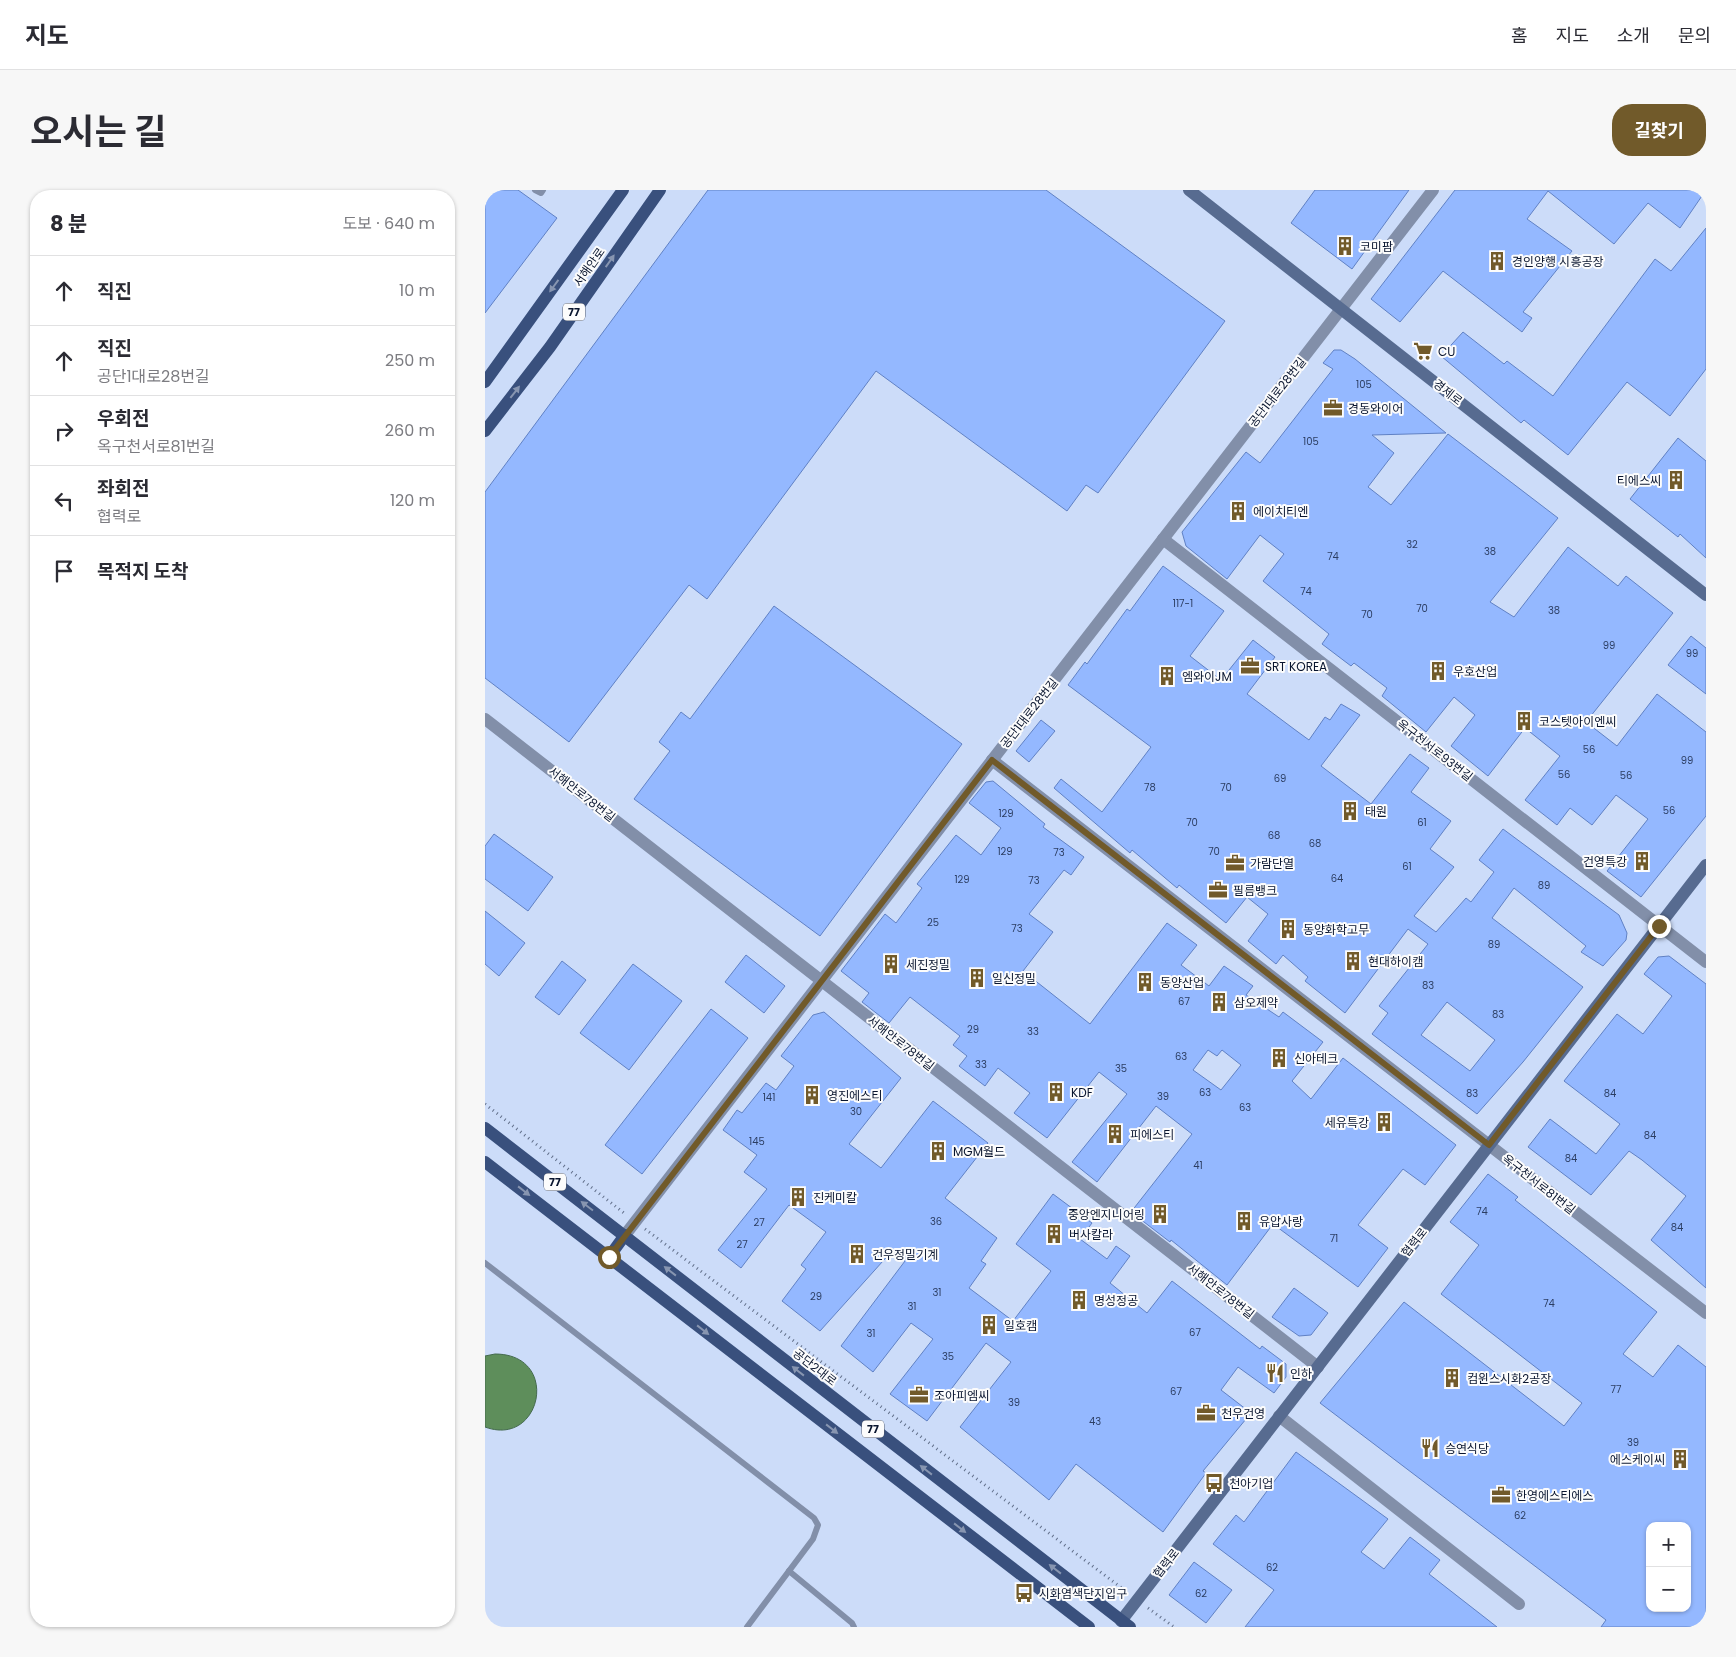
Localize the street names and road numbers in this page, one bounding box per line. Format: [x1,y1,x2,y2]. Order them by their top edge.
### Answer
street label: 서해안로 [569,244,609,290]
road number: 77 [563,304,585,320]
street label: 공단1대로28번길 [1244,353,1310,431]
street label: 경제로 [1430,375,1466,409]
street label: 공단1대로28번길 [996,674,1062,752]
street label: 옥구천서로93번길 [1394,715,1476,785]
street label: 서해안로78번길 [545,763,619,825]
street label: 서해안로78번길 [864,1012,938,1074]
street label: 옥구천서로81번길 [1499,1150,1579,1218]
road number: 77 [544,1174,566,1190]
street label: 협력로 [1397,1224,1431,1260]
street label: 서해안로78번길 [1184,1260,1258,1322]
street label: 공단2대로 [790,1345,840,1389]
road number: 77 [862,1420,884,1438]
street label: 협력로 [1149,1545,1183,1581]

